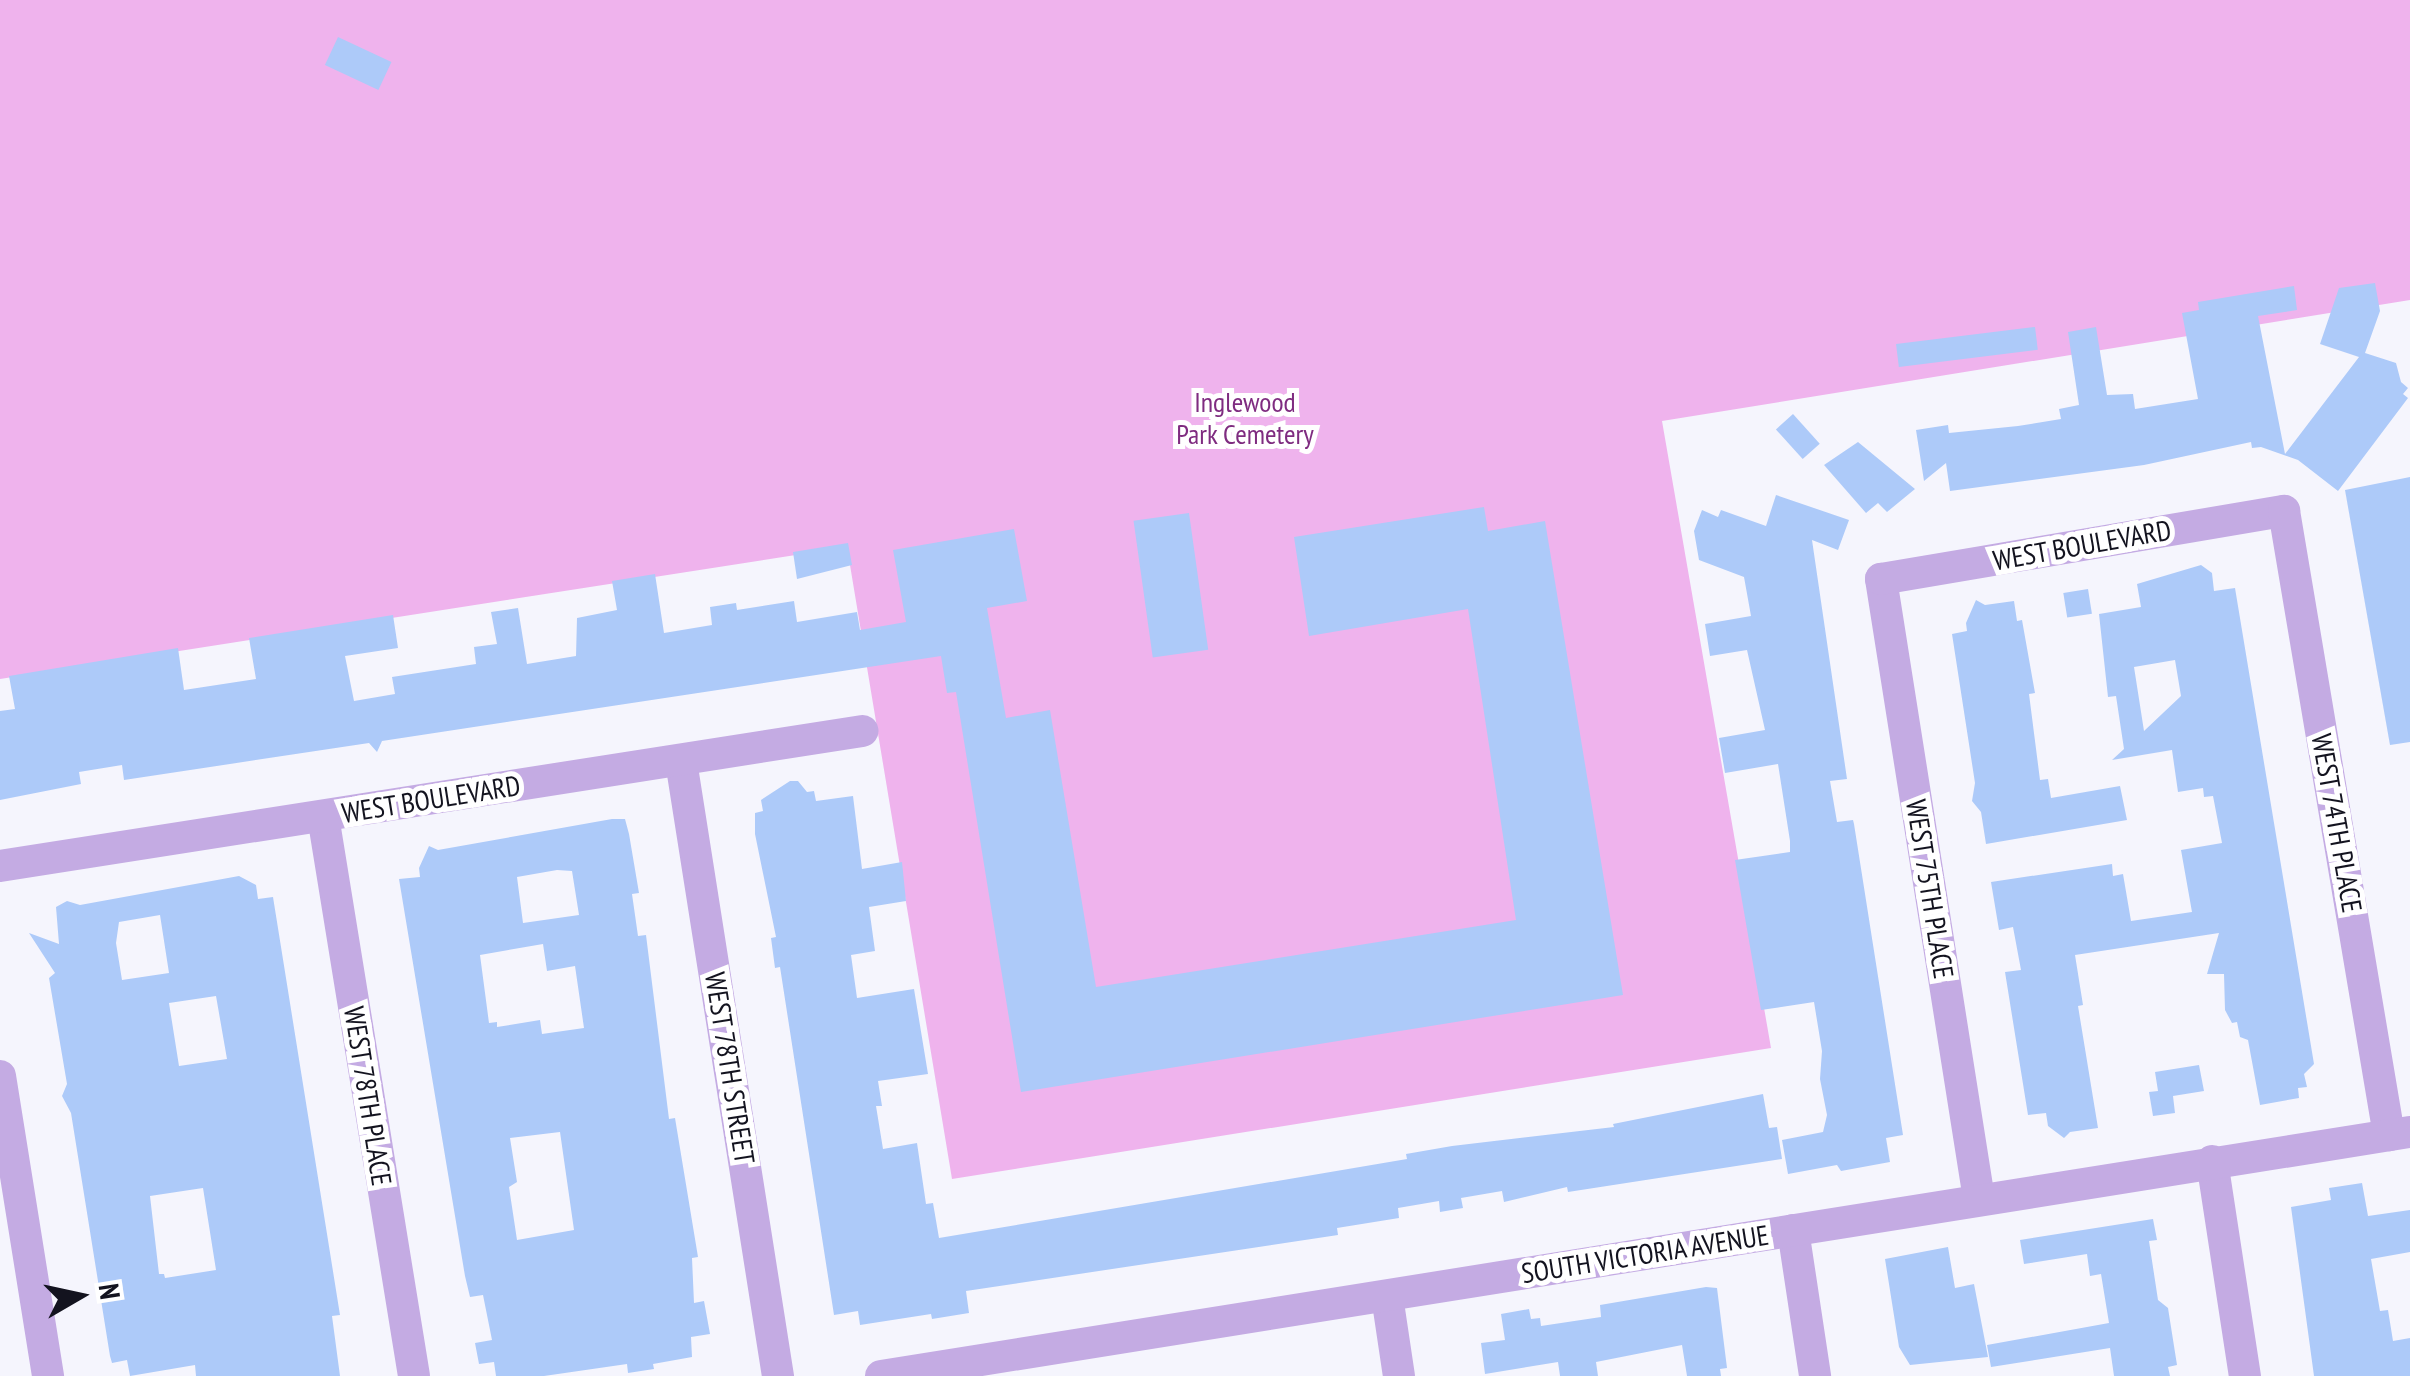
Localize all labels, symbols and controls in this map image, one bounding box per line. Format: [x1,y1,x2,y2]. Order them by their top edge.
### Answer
park label: Inglewood Park Cemetery [1176,385,1314,451]
street label: WEST BOULEVARD [1990,513,2174,577]
street label: WEST 74TH PLACE [2305,731,2369,915]
street label: WEST BOULEVARD [339,768,523,830]
street label: WEST 75TH PLACE [1899,797,1961,981]
street label: WEST 78TH STREET [698,969,762,1167]
street label: WEST 78TH PLACE [337,1004,399,1188]
street label: SOUTH VICTORIA AVENUE [1518,1218,1772,1290]
north arrow [30,1246,130,1346]
text: N [91,1281,130,1302]

